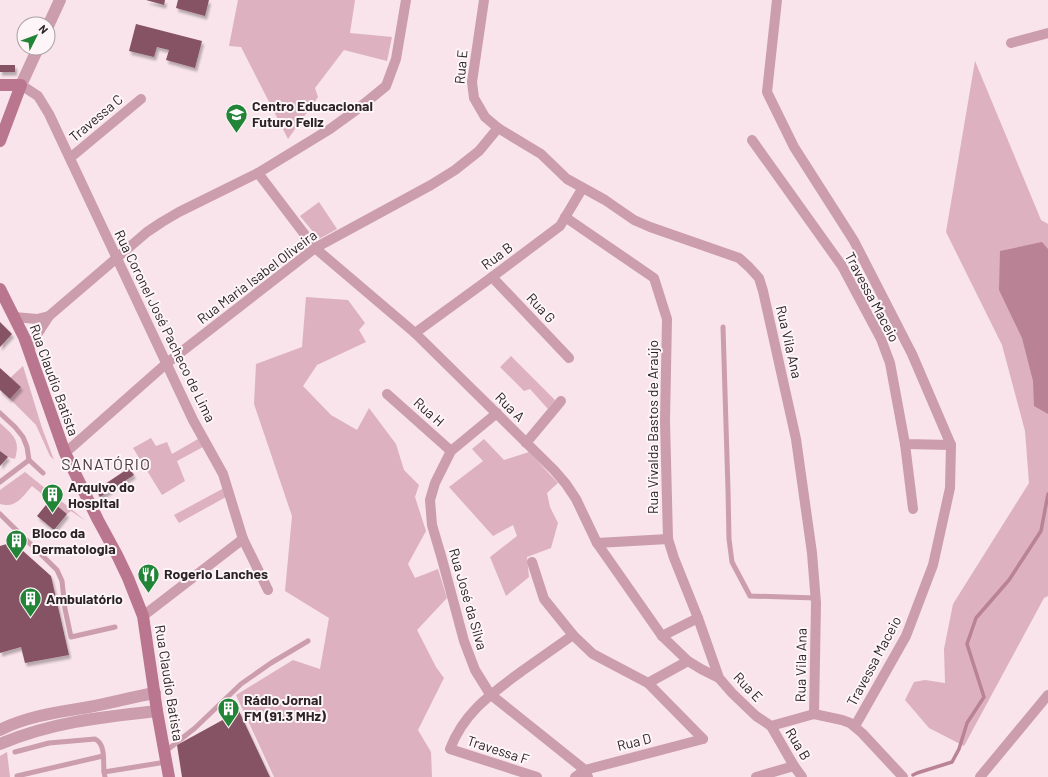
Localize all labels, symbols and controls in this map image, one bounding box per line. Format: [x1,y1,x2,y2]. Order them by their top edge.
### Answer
north arrow [16,16,56,56]
text: N [37,22,51,36]
street label: Rua E [451,49,470,85]
street label: Travessa C [65,90,126,145]
place label: Centro Educacional Futuro Feliz [252,97,373,130]
school or university icon: Centro Educacional Futuro Feliz [223,101,249,134]
street label: Rua Maria Isabel Oliveira [193,226,320,327]
street label: Rua Coronel José Pacheco de Lima [111,227,220,425]
street label: Rua B [478,238,516,273]
street label: Travessa Maceio [842,249,903,345]
street label: Rua G [523,289,559,326]
street label: Rua Vila Ana [773,304,806,380]
street label: Rua Claudio Batista [26,322,83,438]
street label: Rua Vivalda Bastos de Araújo [644,340,661,514]
street label: Rua A [492,388,529,425]
street label: Rua H [411,394,448,430]
district label: SANATÓRIO [61,454,151,473]
place label: Arquivo do Hospital [68,478,135,511]
building icon: Arquivo do Hospital [39,482,65,515]
place label: Bloco da Dermatologia [32,524,116,557]
building icon: Bloco da Dermatologia [4,528,30,561]
street label: Rua José da Silva [446,546,491,652]
restaurant icon: Rogerio Lanches [135,561,161,594]
place label: Rogerio Lanches [164,565,268,582]
building icon: Ambulatório [17,586,43,619]
place label: Ambulatório [46,590,123,607]
street label: Travessa Maceio [843,613,904,709]
street label: Rua Claudio Batista [152,624,187,742]
street label: Rua Vila Ana [791,628,810,702]
street label: Rua E [730,668,766,705]
place label: Rádio Jornal FM (91.3 MHz) [244,691,326,724]
building icon: Rádio Jornal FM (91.3 MHz) [215,695,241,728]
street label: Rua B [782,724,815,763]
street label: Rua D [615,729,653,754]
street label: Travessa F [465,732,531,768]

